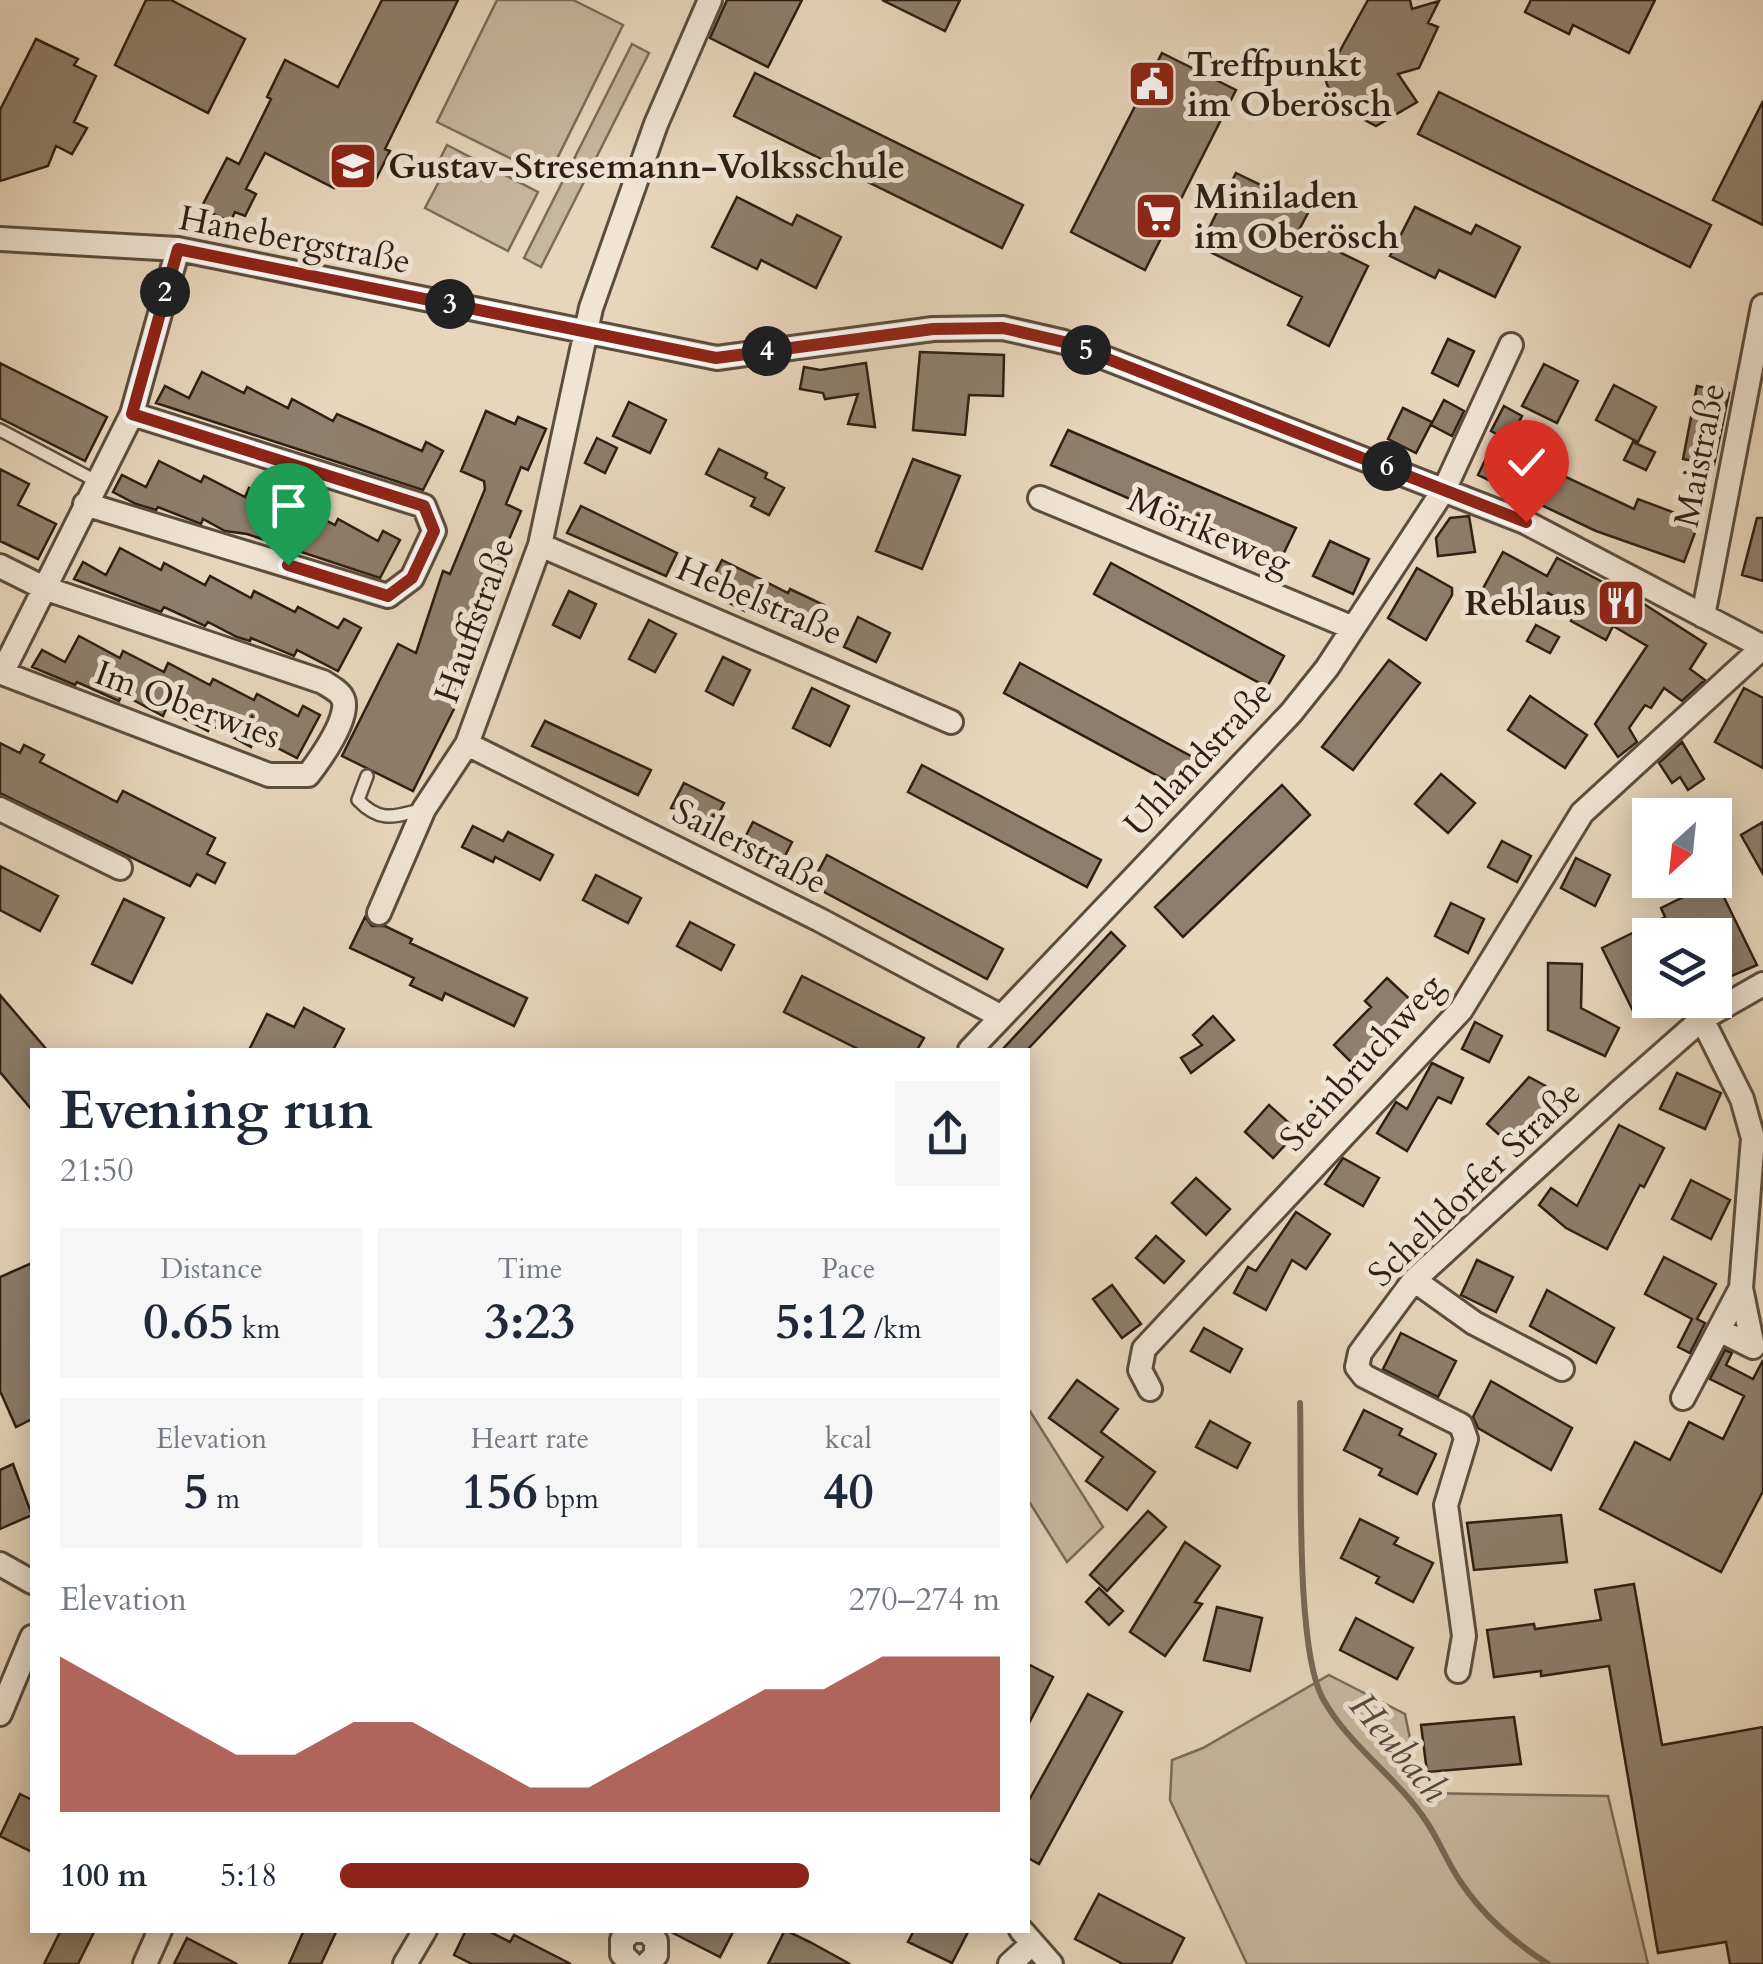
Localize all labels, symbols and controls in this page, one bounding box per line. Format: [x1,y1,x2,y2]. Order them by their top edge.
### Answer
place label: Treffpunkt im Oberösch [1187,41,1392,129]
public building icon: Treffpunkt im Oberösch [1126,58,1178,110]
school or university icon: Gustav-Stresemann-Volksschule [327,140,379,192]
place label: Gustav-Stresemann-Volksschule [388,143,905,191]
place label: Miniladen im Oberösch [1194,173,1399,261]
supermarket icon: Miniladen im Oberösch [1133,190,1185,242]
street label: Hanebergstraße [175,194,415,286]
pin: 2 [140,267,190,317]
text: 2 [158,273,172,311]
pin: 3 [425,279,475,329]
text: 3 [443,285,457,323]
pin: 5 [1061,325,1111,375]
pin: 4 [742,326,792,376]
text: 5 [1079,331,1093,369]
text: 4 [760,332,774,370]
street label: Maistraße [1663,379,1737,531]
pin [1484,420,1569,523]
icon: check [1499,435,1554,490]
pin: 6 [1362,441,1412,491]
text: 6 [1380,447,1394,485]
pin [246,463,331,566]
street label: Mörikeweg [1121,476,1299,588]
icon: arrive [261,478,316,533]
street label: Hauffstraße [423,531,527,709]
street label: Hebelstraße [669,544,850,657]
restaurant icon: Reblaus [1595,577,1647,629]
place label: Reblaus [1464,580,1586,628]
street label: Im Oberwies [88,649,287,761]
street label: Uhlandstraße [1114,670,1284,847]
street label: Sailerstraße [664,787,835,906]
north arrow [1632,798,1732,898]
map controls [1632,798,1732,1018]
button: layers [1632,918,1732,1018]
street label: Steinbruchweg [1269,963,1455,1162]
street label: Schelldorfer Straße [1358,1070,1592,1298]
text: Evening run [60,1074,373,1148]
button: share [895,1081,1000,1186]
text: 21:50 [60,1149,134,1193]
text: Distance [160,1250,263,1288]
text: Time [498,1250,562,1288]
text: Pace [821,1250,875,1288]
text: 0.65 [143,1288,234,1356]
text: 3:23 [484,1288,576,1356]
text: 5:12 [775,1288,866,1356]
text: km [234,1310,280,1348]
text: /km [866,1310,922,1348]
text: Elevation [156,1420,267,1458]
text: Heart rate [471,1420,589,1458]
text: kcal [825,1420,872,1458]
text: 5 [183,1458,209,1526]
text: 156 [461,1458,538,1526]
text: 40 [823,1458,874,1526]
text: m [209,1480,240,1518]
text: bpm [538,1480,599,1518]
text: Elevation [60,1578,187,1622]
text: 270–274 m [848,1578,1000,1622]
water label: Heubach [1337,1682,1460,1814]
text: 100 m [60,1854,147,1898]
text: 5:18 [220,1854,277,1898]

